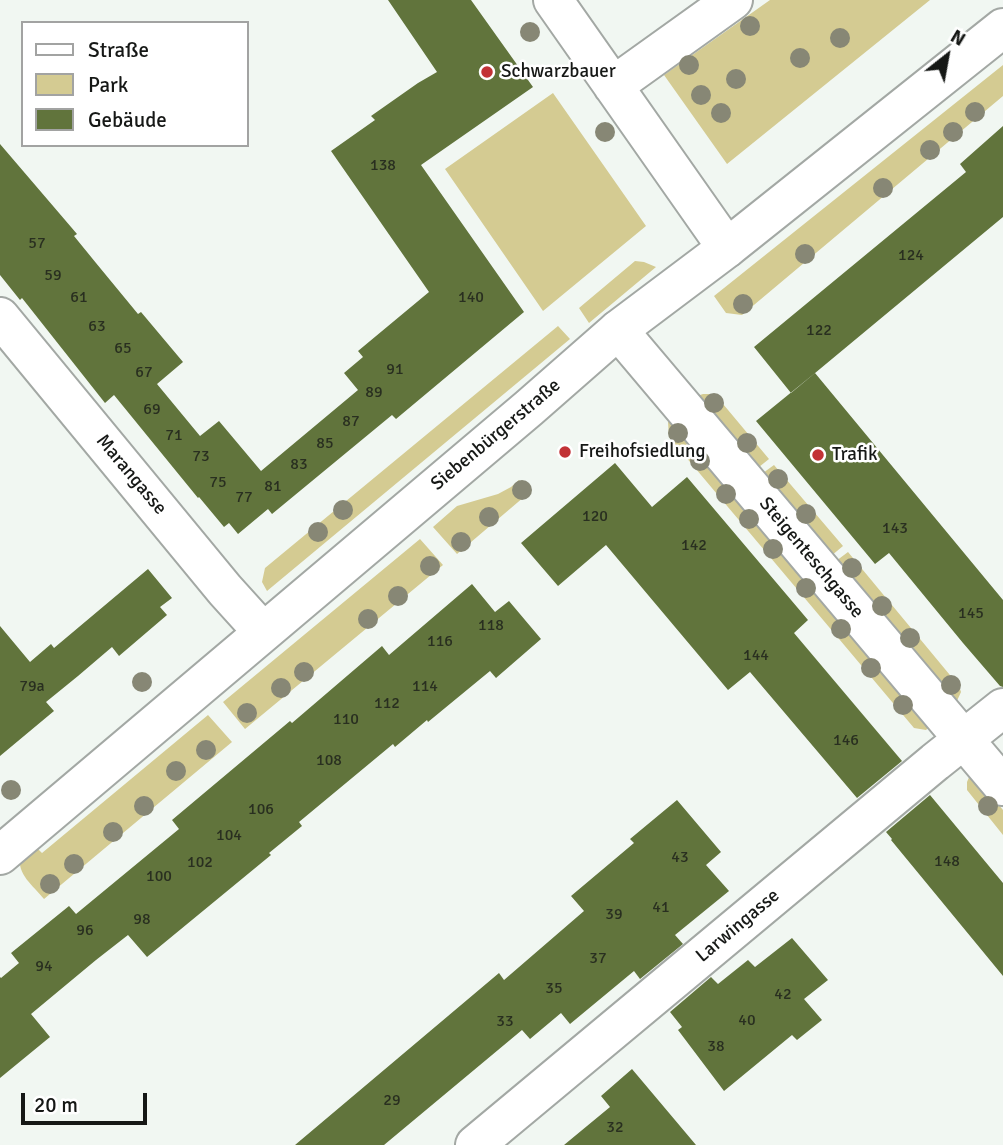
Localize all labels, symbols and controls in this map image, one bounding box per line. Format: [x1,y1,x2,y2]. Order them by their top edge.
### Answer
legend [21,21,248,147]
north arrow [912,21,982,91]
text: N [946,24,970,52]
text: Straße [88,37,149,63]
place label: Schwarzbauer [501,61,616,83]
marker: Schwarzbauer [479,64,495,80]
text: Park [88,72,128,98]
text: Gebäude [88,107,167,133]
house number: 138 [370,156,396,176]
house number: 57 [28,234,46,254]
house number: 124 [898,246,924,266]
house number: 59 [44,266,62,286]
house number: 61 [70,288,88,308]
house number: 140 [458,288,484,308]
house number: 63 [88,317,106,337]
house number: 122 [806,321,832,341]
house number: 65 [114,339,132,359]
house number: 91 [386,360,404,380]
house number: 67 [135,363,153,383]
street label: Siebenbürgerstraße [427,374,565,496]
house number: 89 [365,383,383,403]
house number: 69 [143,400,161,420]
house number: 87 [342,412,360,432]
house number: 71 [165,426,183,446]
street label: Marangasse [91,430,171,520]
house number: 85 [316,434,334,454]
place label: Freihofsiedlung [579,441,705,463]
marker: Freihofsiedlung [557,444,573,460]
place label: Trafik [832,444,877,466]
house number: 73 [192,447,210,467]
marker: Trafik [810,447,826,463]
house number: 83 [290,455,308,475]
house number: 75 [209,473,227,493]
house number: 81 [264,477,282,497]
house number: 77 [235,488,253,508]
street label: Steigenteschgasse [754,493,868,623]
house number: 120 [582,507,608,527]
house number: 143 [882,519,908,539]
house number: 142 [681,536,707,556]
house number: 145 [958,604,984,624]
house number: 118 [478,616,504,636]
house number: 116 [427,632,453,652]
house number: 144 [743,646,769,666]
house number: 79a [19,677,45,697]
house number: 114 [412,677,438,697]
house number: 112 [374,694,400,714]
house number: 110 [333,710,359,730]
house number: 146 [833,731,859,751]
house number: 108 [316,751,342,771]
house number: 106 [248,800,274,820]
house number: 104 [216,826,242,846]
house number: 43 [671,848,689,868]
house number: 148 [934,852,960,872]
house number: 102 [187,853,213,873]
house number: 100 [146,867,172,887]
street label: Larwingasse [692,884,784,968]
house number: 41 [652,898,670,918]
house number: 39 [605,905,623,925]
house number: 98 [133,910,151,930]
house number: 96 [76,921,94,941]
house number: 37 [589,949,607,969]
house number: 94 [35,957,53,977]
house number: 35 [545,979,563,999]
house number: 42 [774,985,792,1005]
house number: 40 [738,1011,756,1031]
house number: 33 [496,1012,514,1032]
house number: 38 [707,1037,725,1057]
scale bar [24,1078,150,1122]
house number: 29 [383,1091,401,1111]
text: 20 m [34,1092,78,1118]
house number: 32 [606,1118,624,1138]

